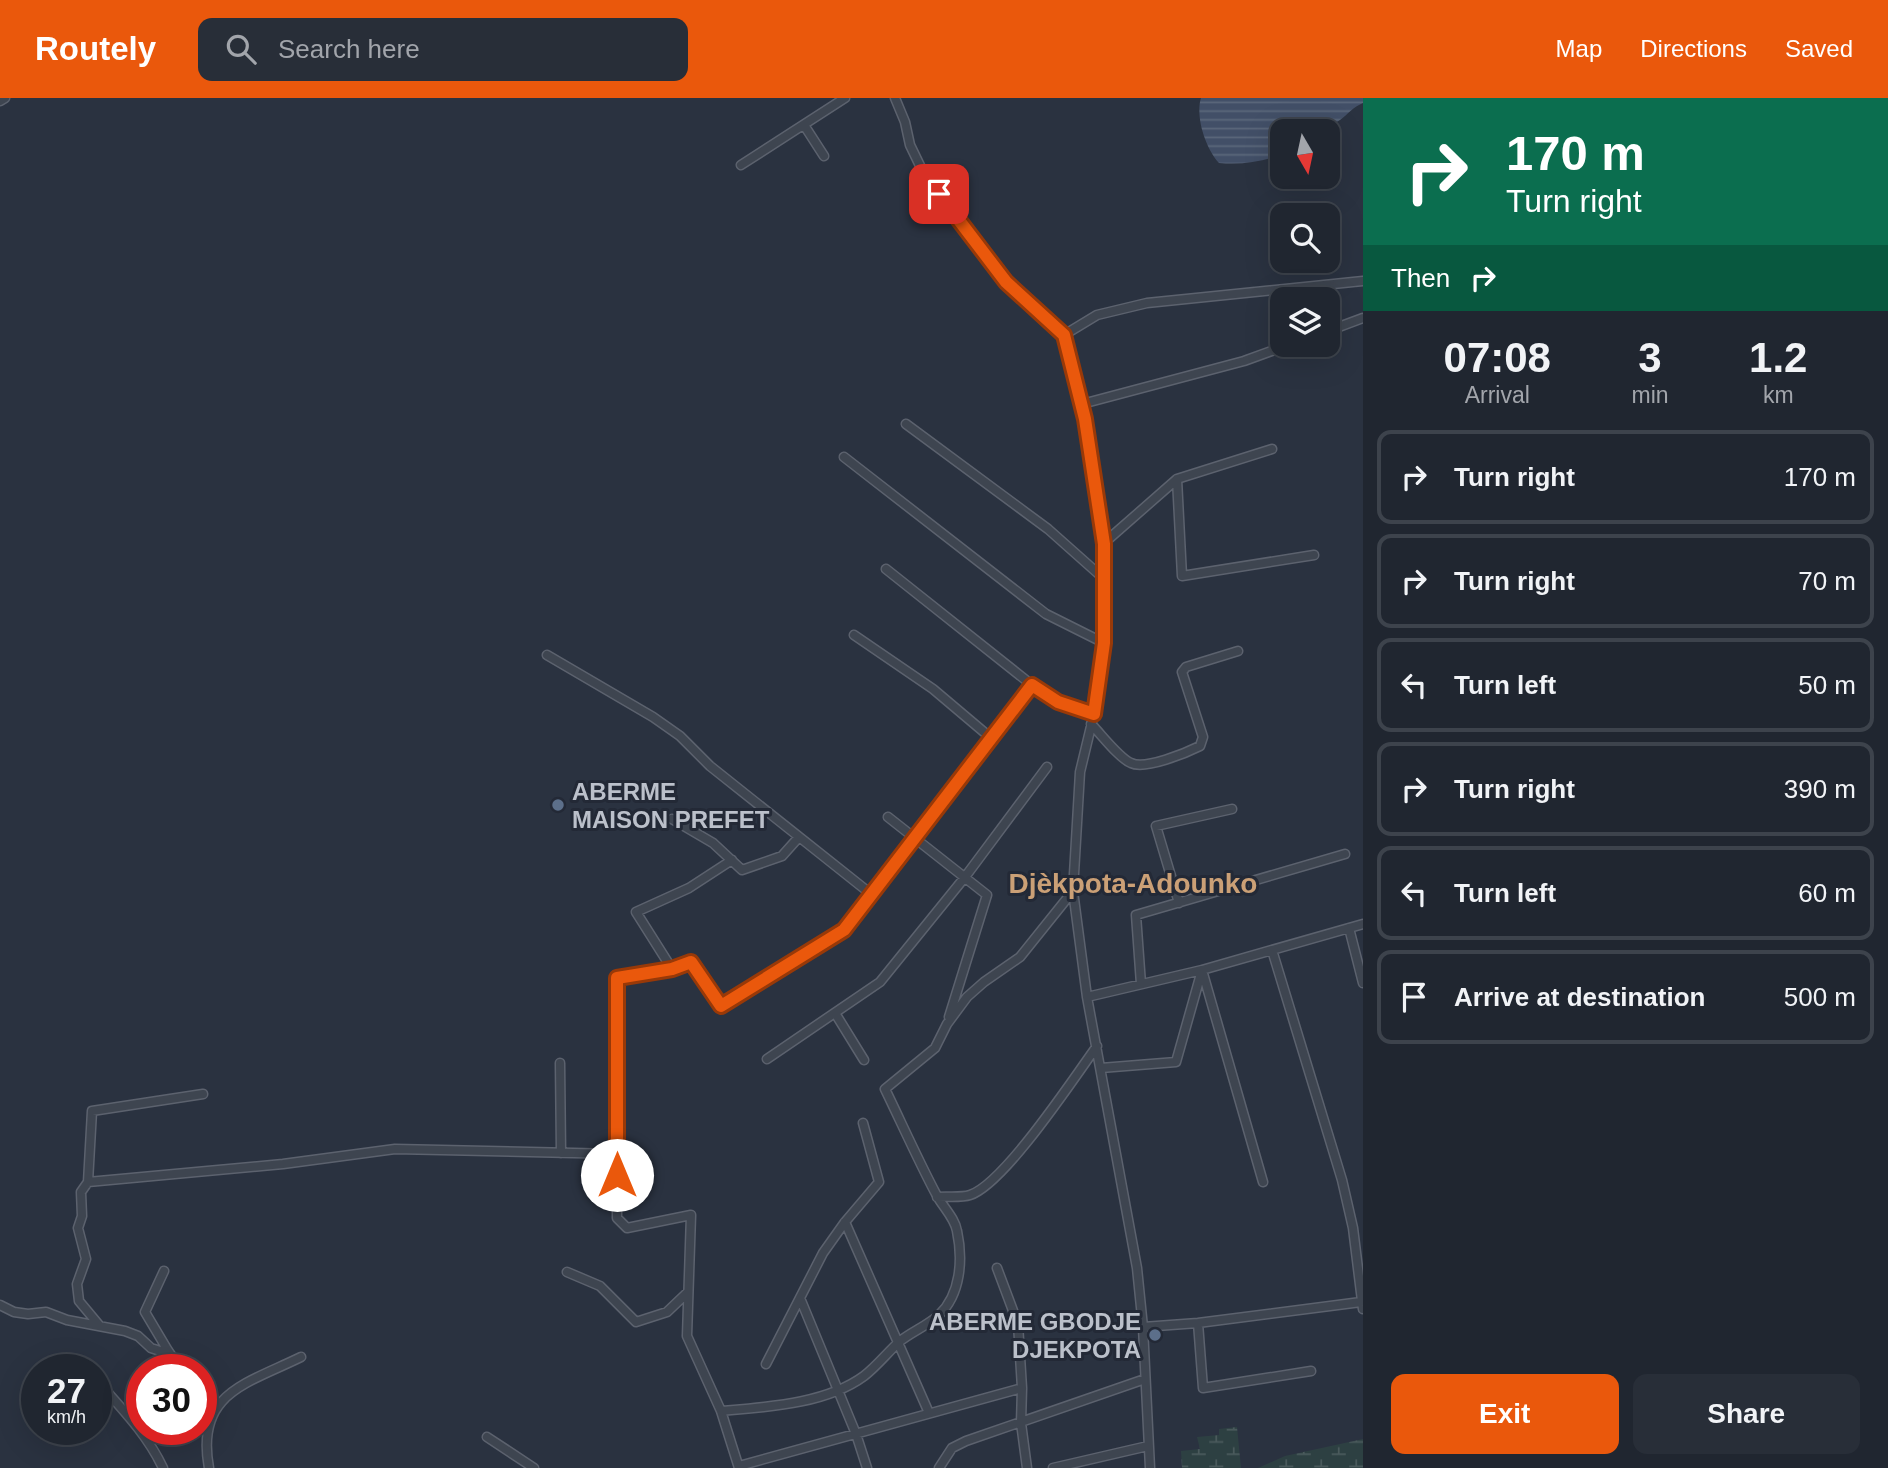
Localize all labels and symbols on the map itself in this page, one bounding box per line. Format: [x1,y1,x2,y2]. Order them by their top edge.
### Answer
north arrow [1270,119,1340,189]
pin [909,164,969,224]
place label: ABERME MAISON PREFET [572,778,770,833]
marker: ABERME MAISON PREFET [550,797,566,813]
district label: Djèkpota-Adounko [1009,868,1257,899]
position arrow [580,1138,654,1212]
place label: ABERME GBODJE DJEKPOTA [929,1308,1141,1363]
marker: ABERME GBODJE DJEKPOTA [1147,1327,1163,1343]
speed limit sign: 30 [126,1354,217,1445]

